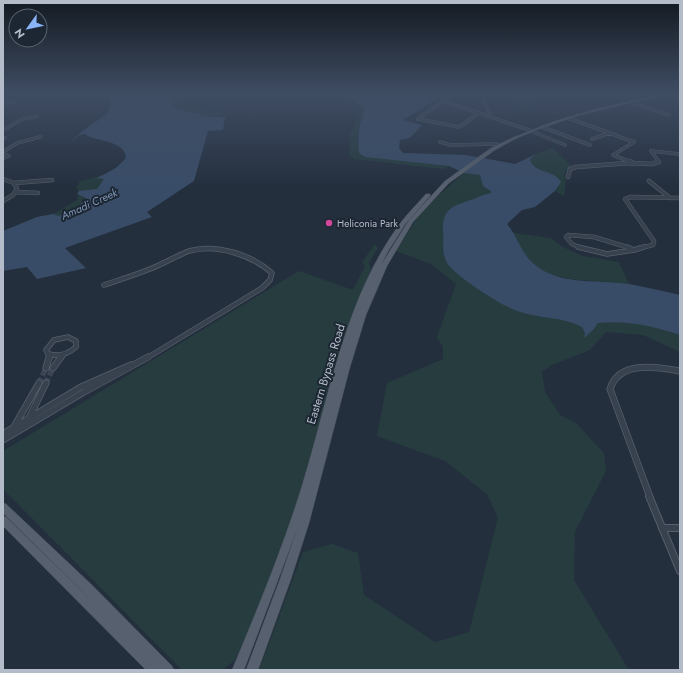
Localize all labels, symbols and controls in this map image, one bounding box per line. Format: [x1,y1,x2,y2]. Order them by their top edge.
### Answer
north arrow [8,8,48,48]
text: N [11,25,29,41]
water label: Amadi Creek [57,184,121,224]
place label: Heliconia Park [337,216,399,231]
marker: Heliconia Park [324,218,334,228]
street label: Eastern Bypass Road [302,322,350,426]

